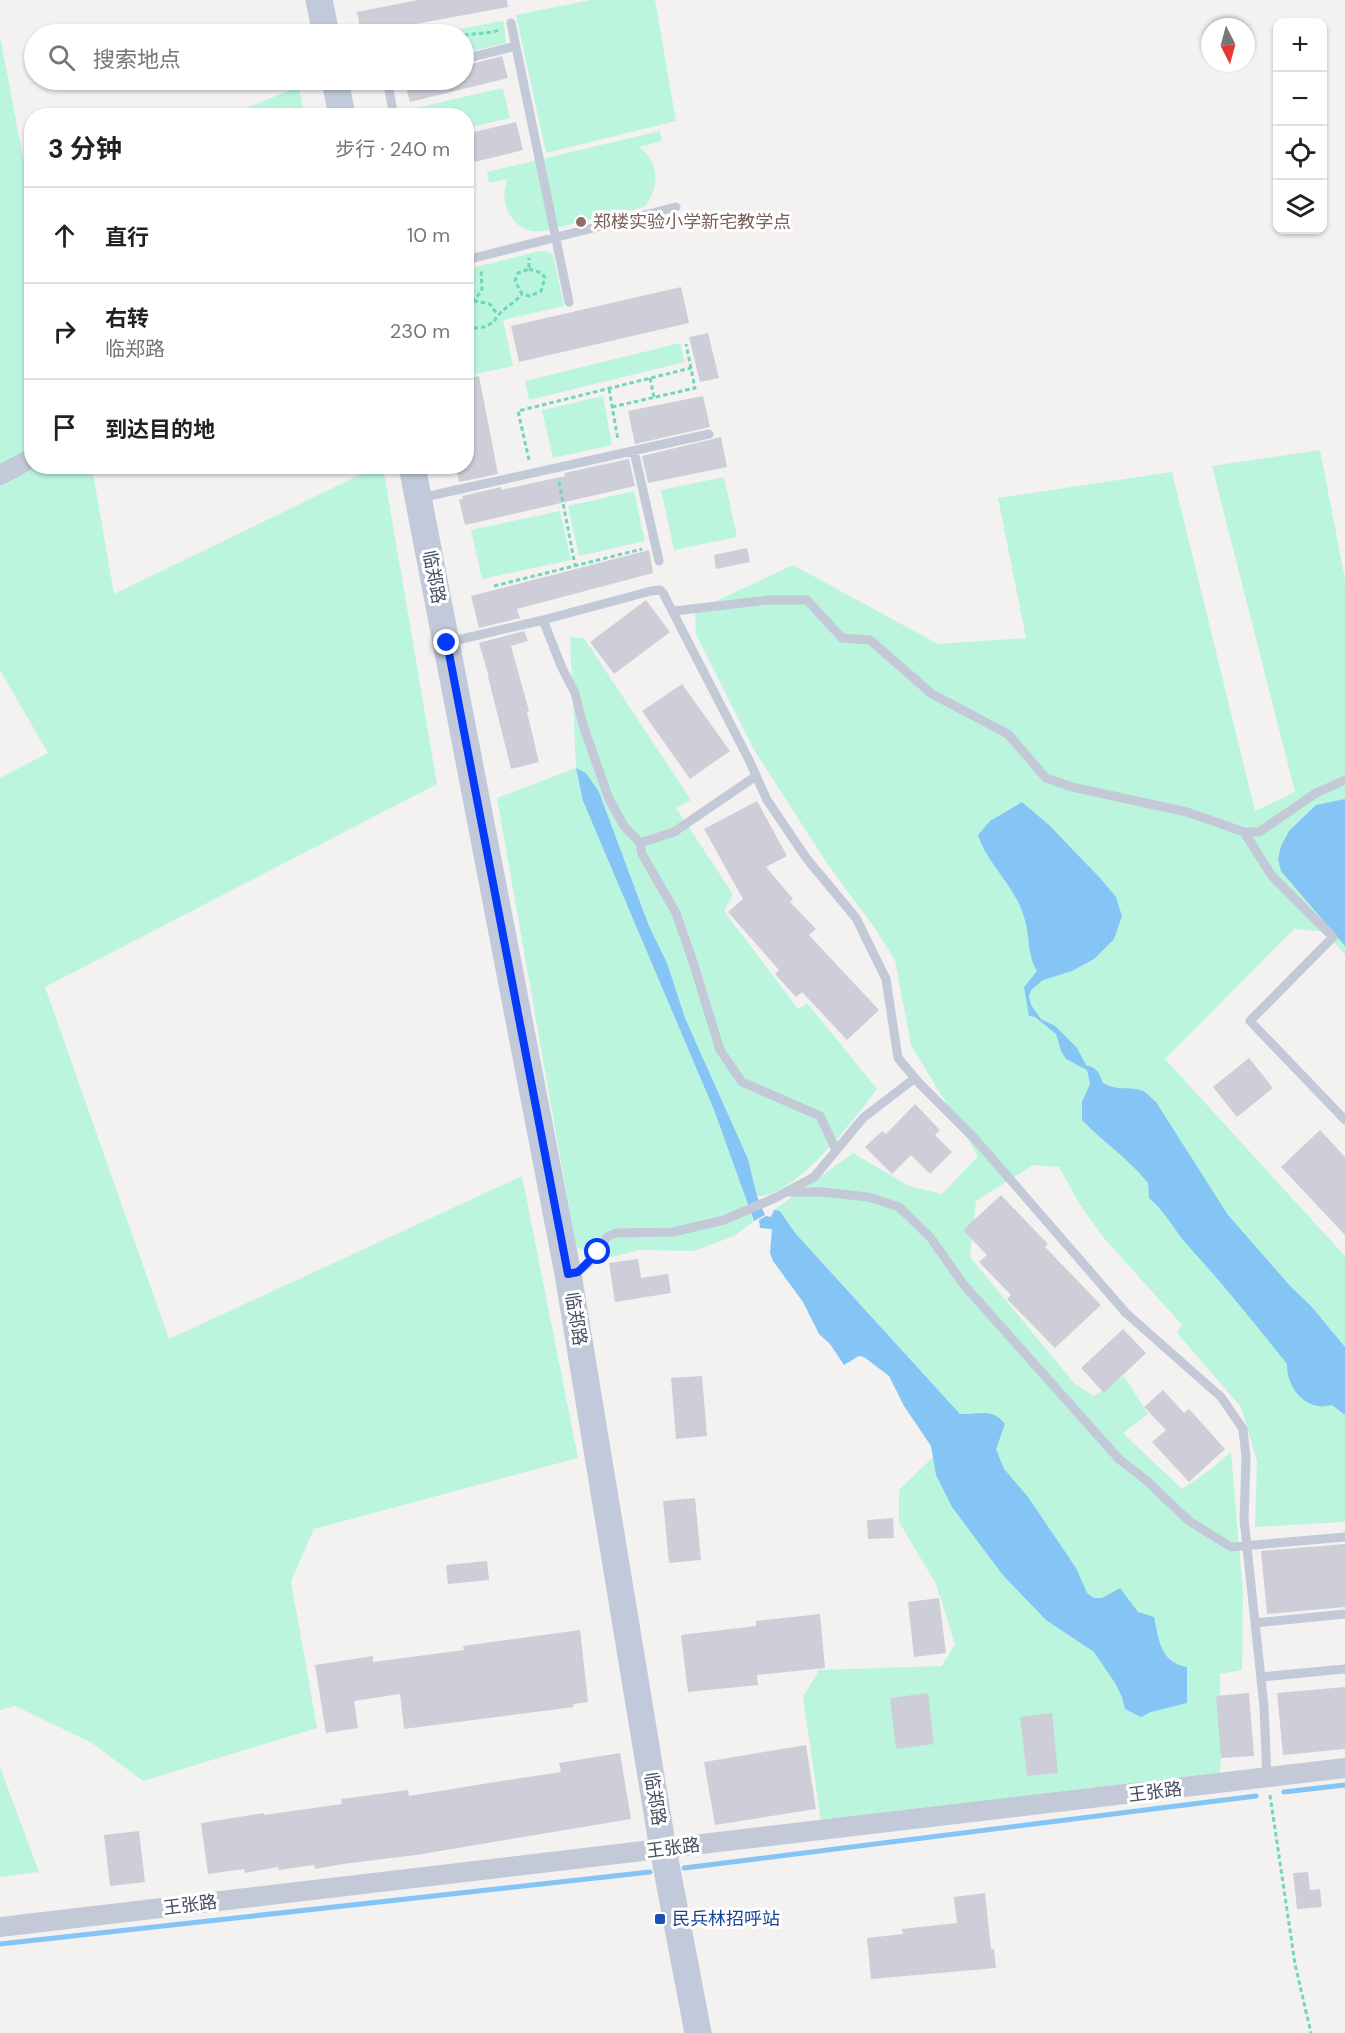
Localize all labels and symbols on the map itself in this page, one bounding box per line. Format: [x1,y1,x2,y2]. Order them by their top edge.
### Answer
north arrow [1201,18,1255,72]
place label: 郑楼实验小学新宅教学点 [593,210,791,234]
marker: 郑楼实验小学新宅教学点 [574,215,588,229]
street label: 临郑路 [417,548,451,606]
route end [433,629,459,655]
route start [584,1238,610,1264]
street label: 临郑路 [560,1290,592,1348]
street label: 临郑路 [639,1770,671,1828]
street label: 王张路 [1127,1777,1183,1807]
street label: 王张路 [645,1833,701,1863]
street label: 王张路 [162,1890,218,1920]
place label: 民兵林招呼站 [672,1907,780,1931]
marker: 民兵林招呼站 [653,1912,667,1926]

